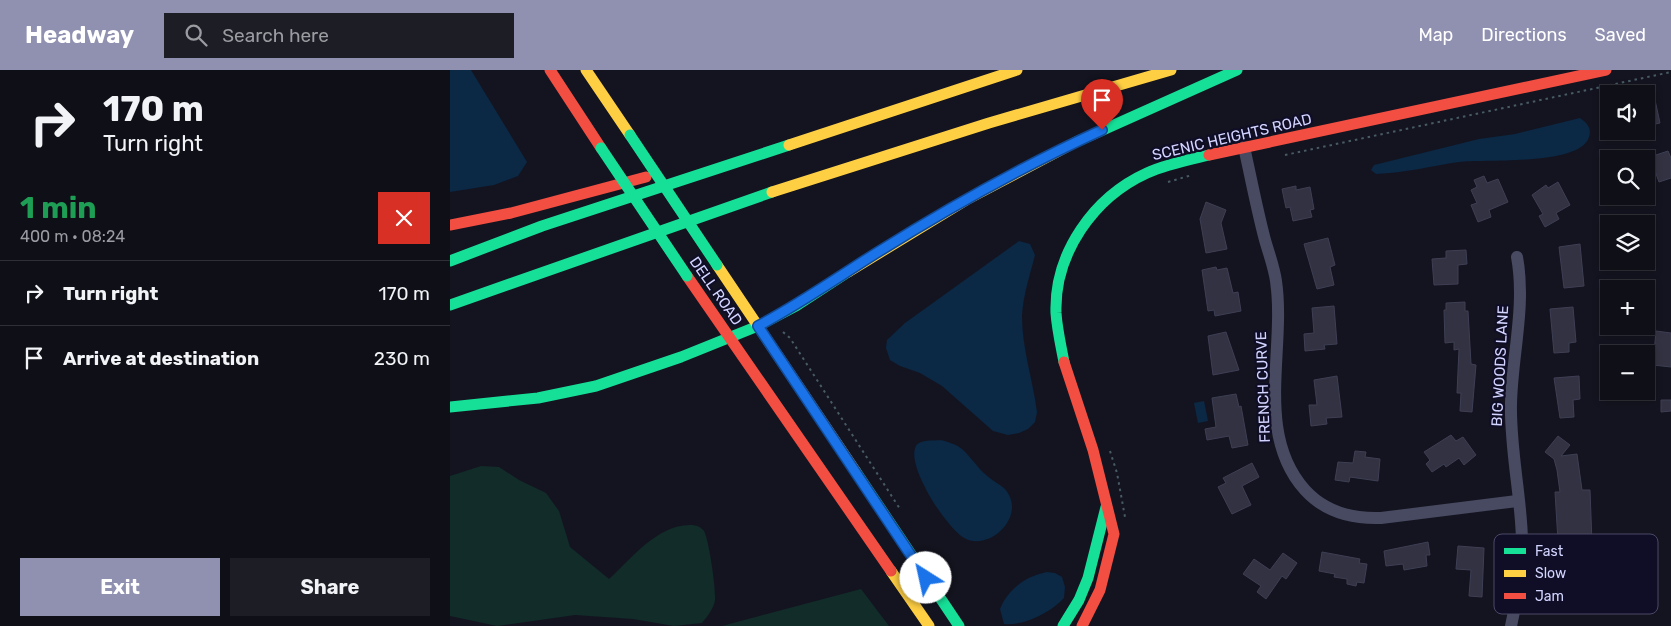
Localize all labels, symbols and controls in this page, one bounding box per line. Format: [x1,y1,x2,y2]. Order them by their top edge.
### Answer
search box [164,13,514,58]
text: Headway [25,21,134,49]
icon: search [182,21,210,49]
text: Search here [222,24,329,47]
text: Map [1418,24,1453,46]
text: Directions [1481,24,1567,46]
text: Saved [1595,24,1646,46]
pin [1081,79,1123,130]
map controls [1600,85,1655,400]
button: sound [1600,85,1655,140]
icon: arrive [1088,86,1116,114]
text: 170 m [103,88,204,130]
icon: right [20,90,85,155]
street label: SCENIC HEIGHTS ROAD [1150,110,1314,164]
text: Turn right [103,130,203,157]
button: search [1600,150,1655,205]
text: 1 min [20,190,97,226]
button: close [378,192,430,244]
button: layers [1600,215,1655,270]
text: 400 m · 08:24 [20,227,125,246]
street label: DELL ROAD [686,253,746,329]
icon: right [20,279,48,307]
button: + [1600,280,1655,335]
text: Turn right [63,282,158,305]
text: 170 m [379,282,430,305]
street label: BIG WOODS LANE [1488,305,1512,427]
street label: FRENCH CURVE [1252,331,1274,443]
icon: arrive [20,344,48,372]
button: − [1600,345,1655,400]
text: Arrive at destination [63,347,259,370]
text: 230 m [374,347,430,370]
legend [1494,534,1658,614]
text: Fast [1535,543,1564,560]
position arrow [899,551,951,603]
button: Exit [20,558,220,616]
button: Share [230,558,430,616]
text: Slow [1535,565,1566,582]
text: Jam [1535,588,1564,605]

